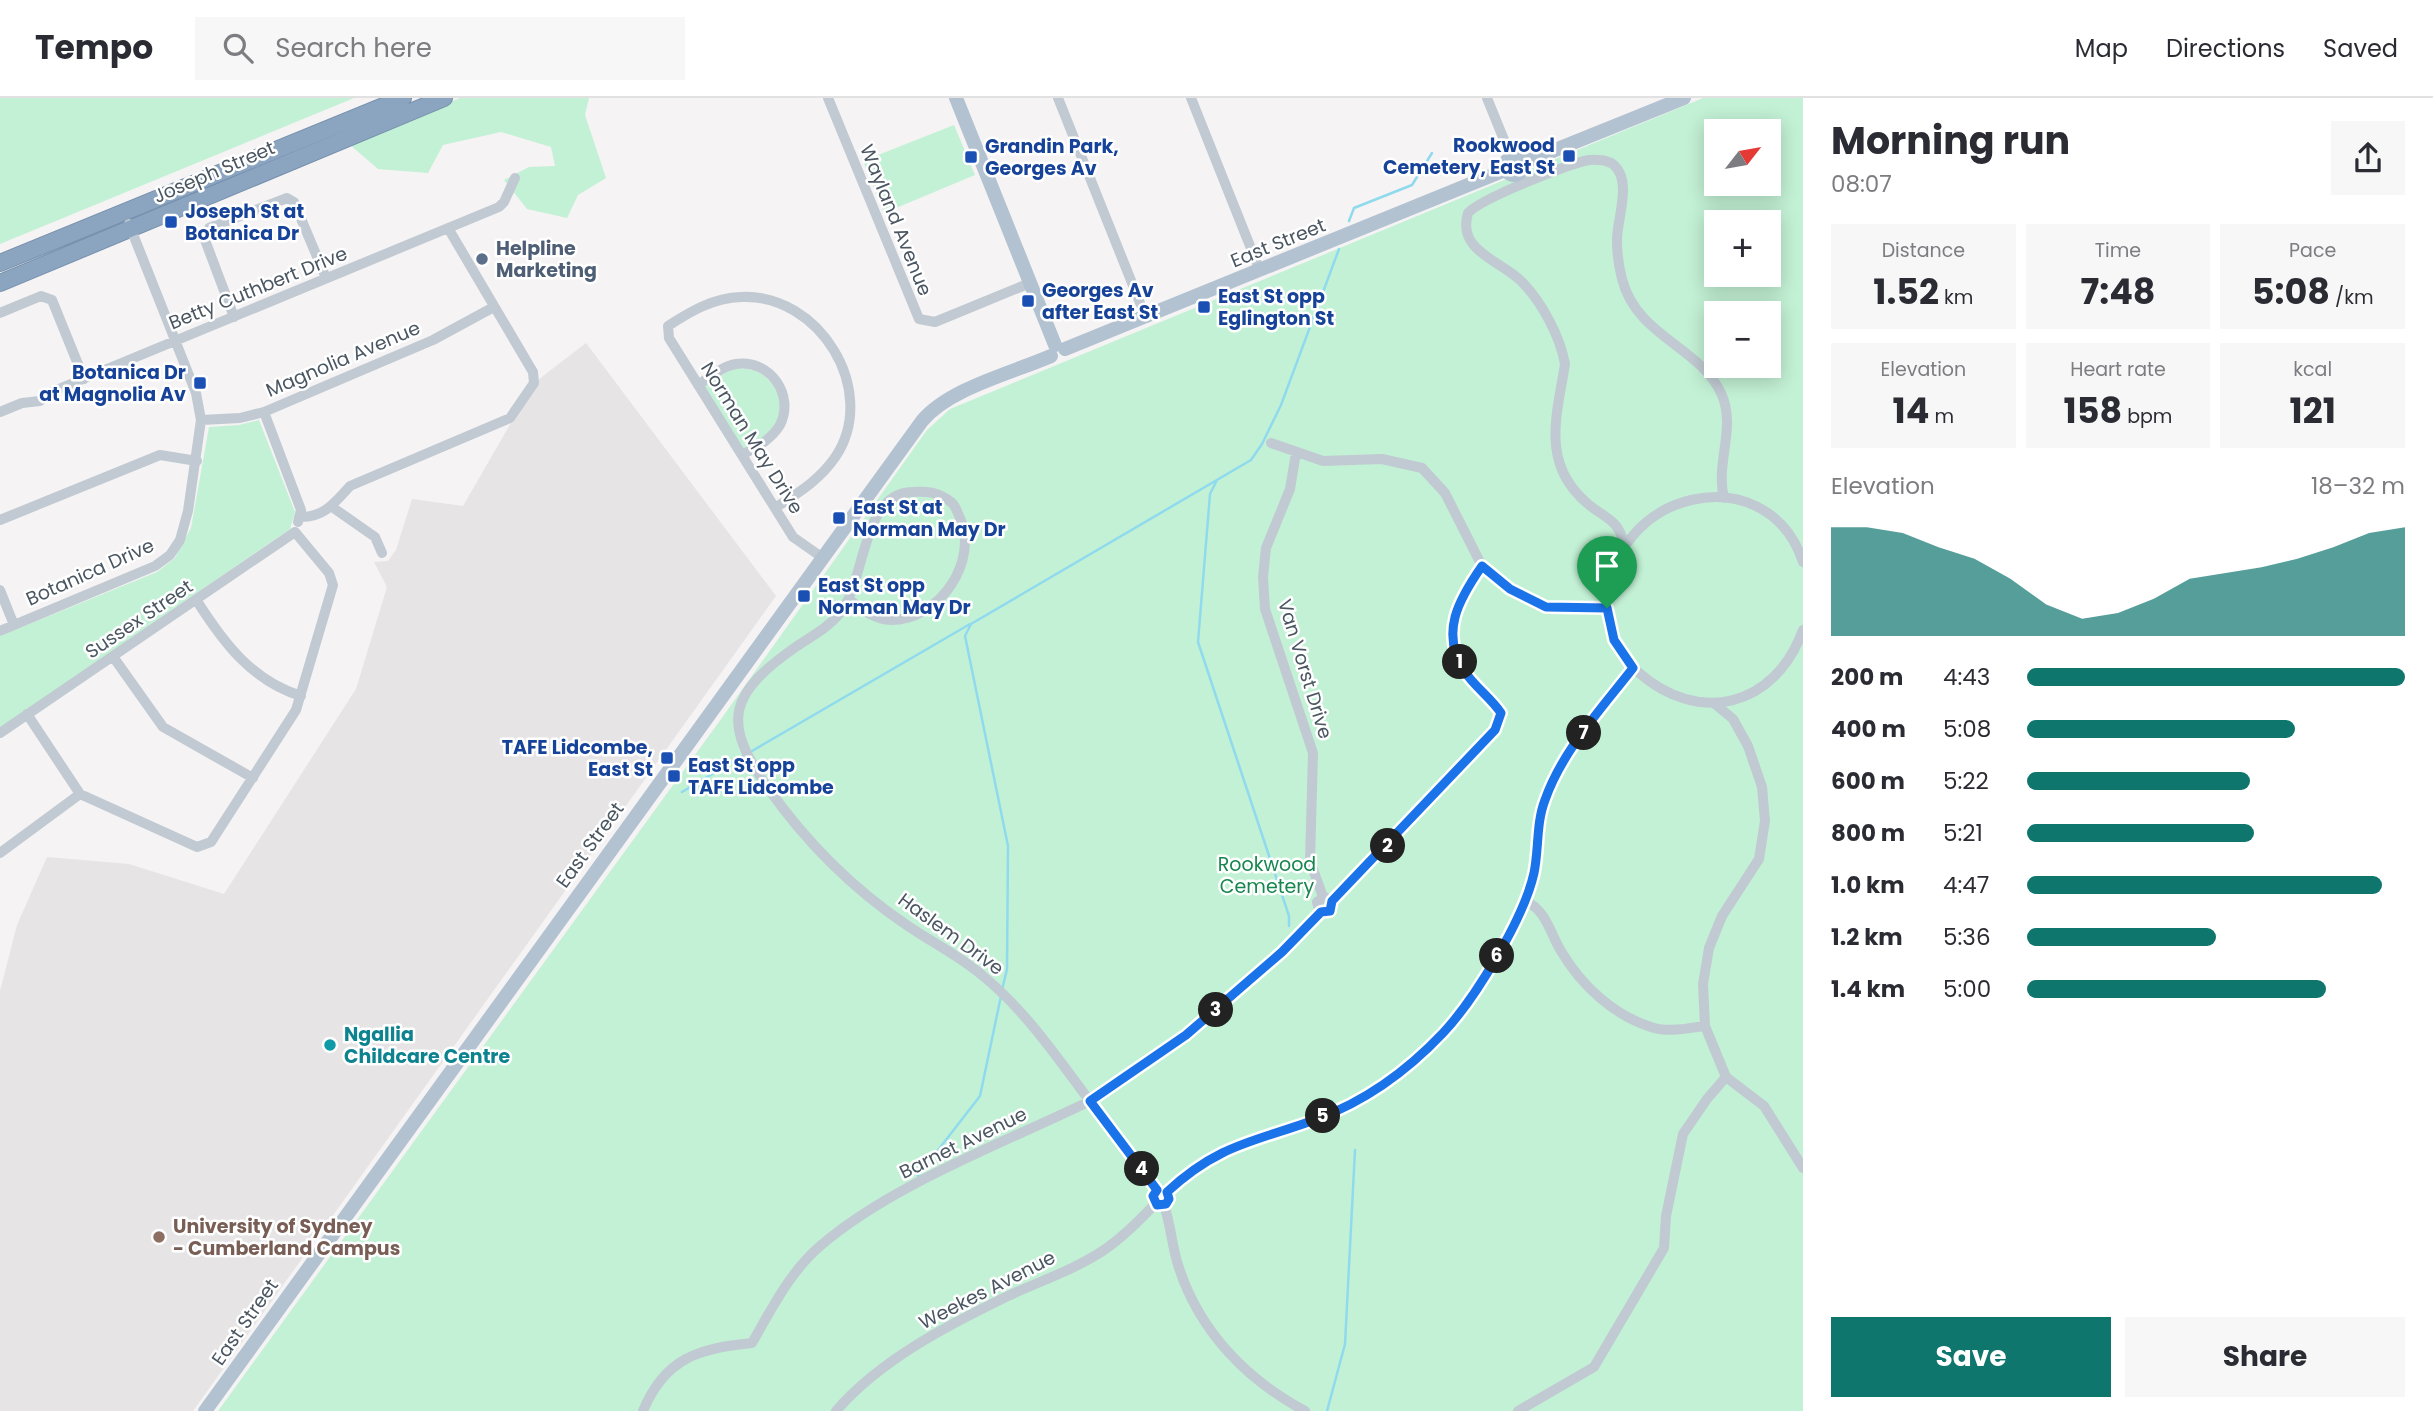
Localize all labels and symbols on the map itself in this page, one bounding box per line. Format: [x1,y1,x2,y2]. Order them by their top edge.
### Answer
north arrow [1704,119,1782,196]
place label: Rookwood Cemetery, East St [1383,132,1555,181]
place label: Grandin Park, Georges Av [985,133,1119,182]
street label: Joseph Street [149,134,279,210]
street label: Wayland Avenue [853,140,939,300]
marker: Rookwood Cemetery, East St [1561,148,1577,164]
marker: Grandin Park, Georges Av [963,149,979,165]
place label: Joseph St at Botanica Dr [185,198,304,247]
street label: East Street [1227,212,1330,274]
marker: Joseph St at Botanica Dr [163,214,179,230]
place label: Helpline Marketing [496,235,597,284]
street label: Betty Cuthbert Drive [165,240,351,336]
marker: Helpline Marketing [474,251,490,267]
place label: Georges Av after East St [1042,277,1159,326]
place label: East St opp Eglington St [1218,283,1334,332]
marker: Georges Av after East St [1020,293,1036,309]
marker: East St opp Eglington St [1196,299,1212,315]
street label: Magnolia Avenue [262,314,424,404]
street label: Norman May Drive [694,357,810,519]
place label: Botanica Dr at Magnolia Av [39,359,186,408]
marker: Botanica Dr at Magnolia Av [192,375,208,391]
place label: East St at Norman May Dr [853,494,1006,543]
marker: East St at Norman May Dr [831,510,847,526]
street label: Botanica Drive [22,532,158,612]
pin [1577,536,1637,608]
place label: East St opp Norman May Dr [818,572,971,621]
street label: Sussex Street [80,573,198,665]
marker: East St opp Norman May Dr [796,588,812,604]
street label: Van Vorst Drive [1271,596,1339,742]
pin: 1 [1442,644,1478,680]
pin: 7 [1566,716,1602,750]
place label: TAFE Lidcombe, East St [502,734,653,783]
marker: TAFE Lidcombe, East St [659,750,675,766]
place label: East St opp TAFE Lidcombe [688,752,834,801]
marker: East St opp TAFE Lidcombe [666,768,682,784]
street label: East Street [550,796,630,893]
pin: 2 [1370,828,1406,864]
park label: Rookwood Cemetery [1218,851,1316,900]
street label: Haslem Drive [893,886,1009,982]
pin: 6 [1480,938,1514,974]
pin: 3 [1198,992,1234,1028]
place label: Ngallia Childcare Centre [344,1021,510,1070]
marker: Ngallia Childcare Centre [322,1037,338,1053]
pin: 5 [1306,1098,1340,1134]
street label: Barnet Avenue [895,1100,1031,1186]
pin: 4 [1124,1152,1160,1186]
place label: University of Sydney - Cumberland Campus [173,1213,400,1262]
marker: University of Sydney - Cumberland Campus [151,1229,167,1245]
street label: Weekes Avenue [914,1244,1060,1336]
street label: East Street [205,1273,285,1371]

